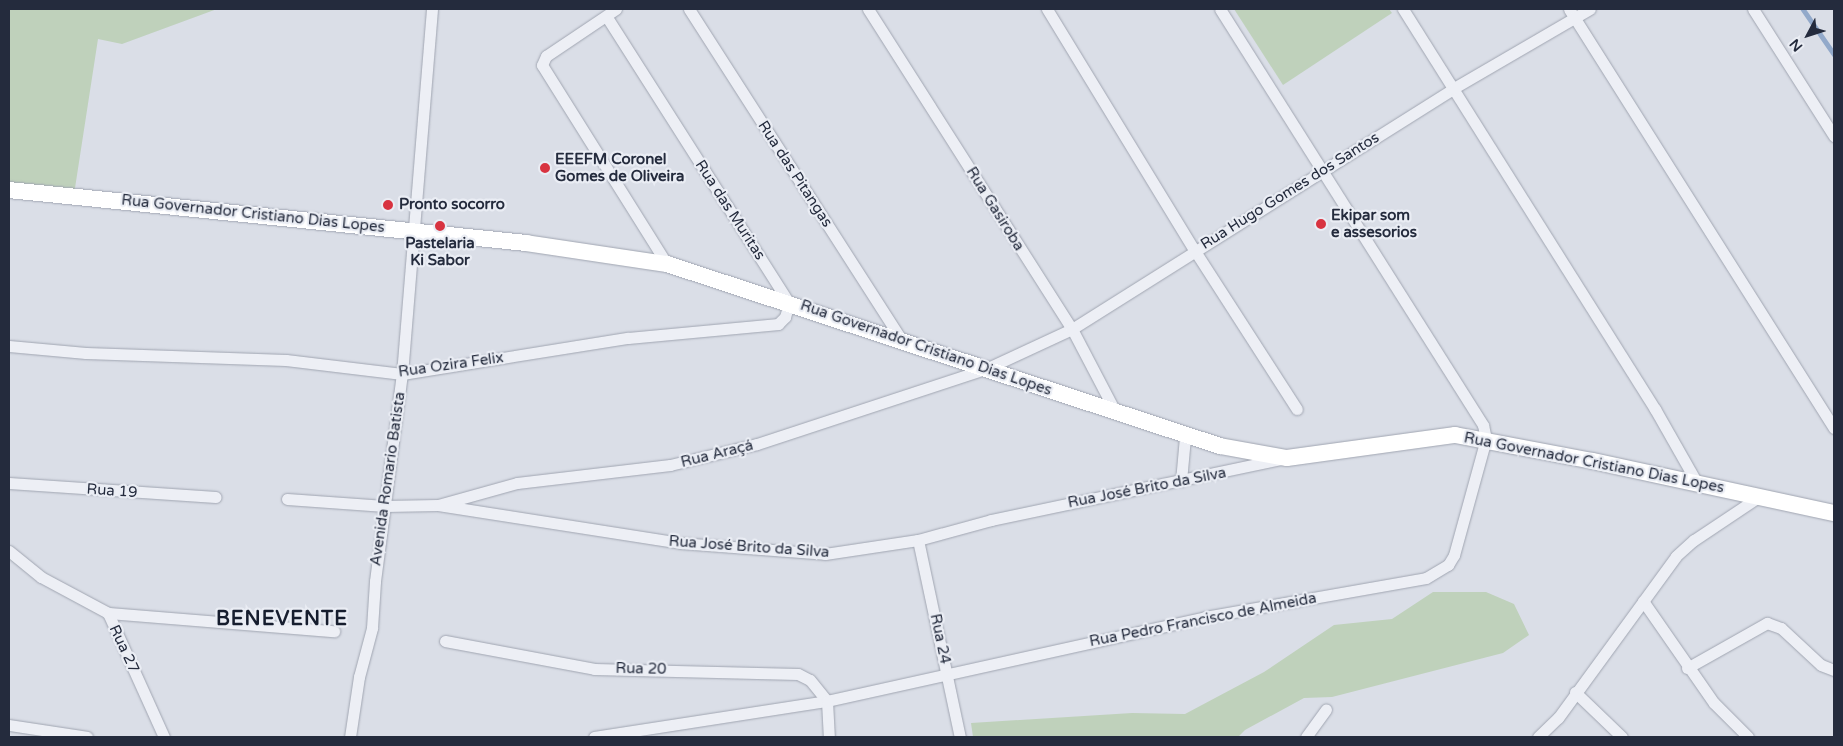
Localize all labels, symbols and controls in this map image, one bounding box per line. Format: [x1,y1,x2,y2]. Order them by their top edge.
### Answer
north arrow [1783,10,1833,60]
text: N [1786,35,1806,55]
street label: Rua das Pitangas [754,117,836,231]
street label: Rua Hugo Gomes dos Santos [1197,129,1383,253]
place label: EEEFM Coronel Gomes de Oliveira [555,150,684,185]
street label: Rua das Muritas [691,157,769,263]
marker: EEEFM Coronel Gomes de Oliveira [539,162,551,174]
street label: Rua Gasiroba [962,164,1028,254]
street label: Rua Governador Cristiano Dias Lopes [120,191,386,237]
place label: Pronto socorro [399,196,505,214]
marker: Pronto socorro [381,198,395,212]
place label: Ekipar som e assesorios [1331,206,1417,241]
marker: Ekipar som e assesorios [1315,218,1327,230]
marker: Pastelaria Ki Sabor [434,220,446,232]
place label: Pastelaria Ki Sabor [405,234,475,269]
street label: Rua Governador Cristiano Dias Lopes [798,296,1054,400]
street label: Rua Ozira Felix [397,349,505,381]
street label: Avenida Romario Batista [367,391,409,567]
street label: Rua Governador Cristiano Dias Lopes [1462,429,1726,497]
street label: Rua Araçá [679,436,755,472]
street label: Rua José Brito da Silva [1066,464,1228,512]
street label: Rua 19 [86,480,138,502]
street label: Rua José Brito da Silva [668,532,830,562]
street label: Rua Pedro Francisco de Almeida [1088,589,1318,651]
district label: BENEVENTE [215,607,349,631]
street label: Rua 24 [926,612,954,666]
street label: Rua 27 [105,622,143,676]
street label: Rua 20 [615,660,667,678]

